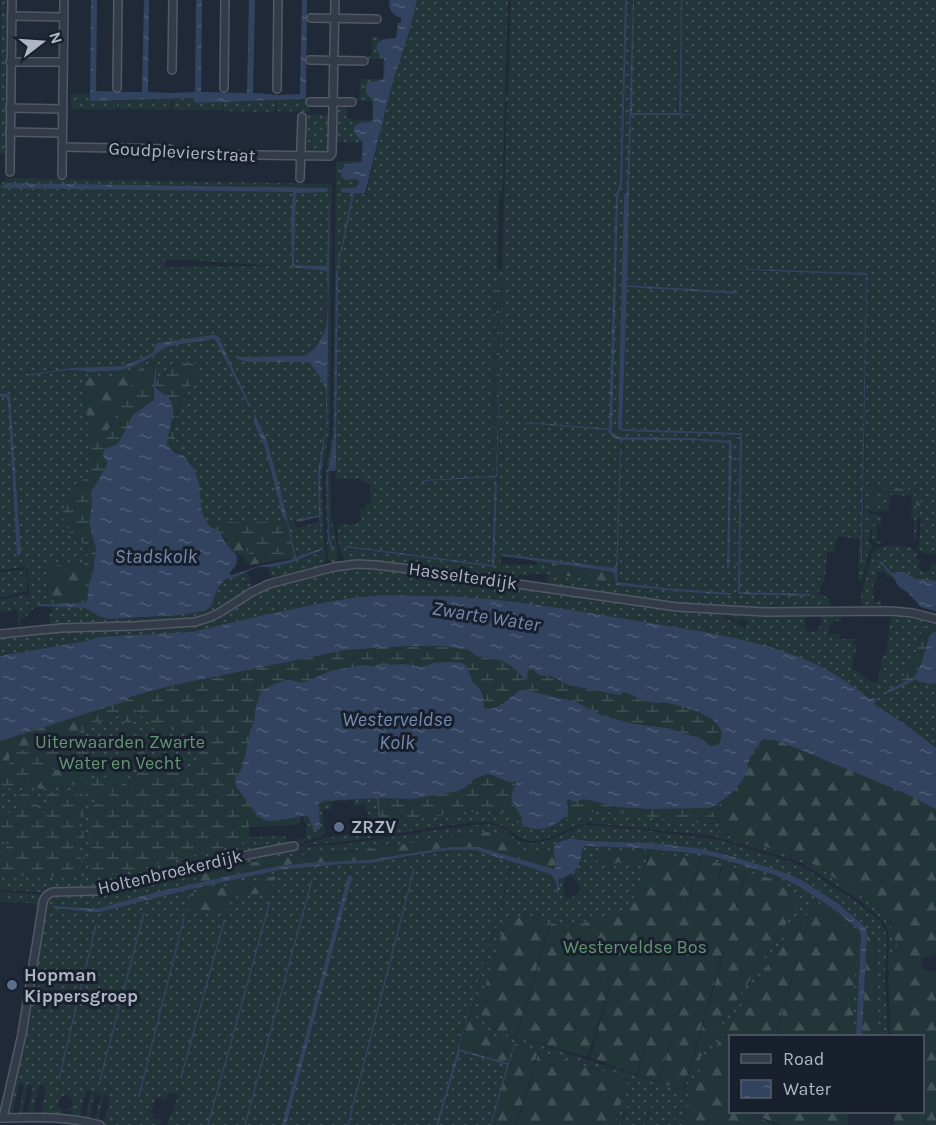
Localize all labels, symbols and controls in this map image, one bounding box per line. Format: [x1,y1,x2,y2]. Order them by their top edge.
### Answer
north arrow [12,12,72,72]
text: N [45,29,67,46]
street label: Goudplevierstraat [108,137,256,167]
water label: Stadskolk [114,545,198,568]
street label: Hasselterdijk [407,557,519,595]
water label: Zwarte Water [430,597,543,637]
water label: Westerveldse Kolk [342,708,452,754]
park label: Uiterwaarden Zwarte Water en Vecht [35,731,205,774]
place label: ZRZV [351,816,396,838]
marker: ZRZV [332,820,346,834]
street label: Holtenbroekerdijk [96,845,244,899]
park label: Westerveldse Bos [563,936,707,958]
place label: Hopman Kippersgroep [24,964,138,1007]
marker: Hopman Kippersgroep [5,978,19,992]
legend [729,1035,924,1113]
text: Road [783,1048,824,1070]
text: Water [783,1078,831,1100]

